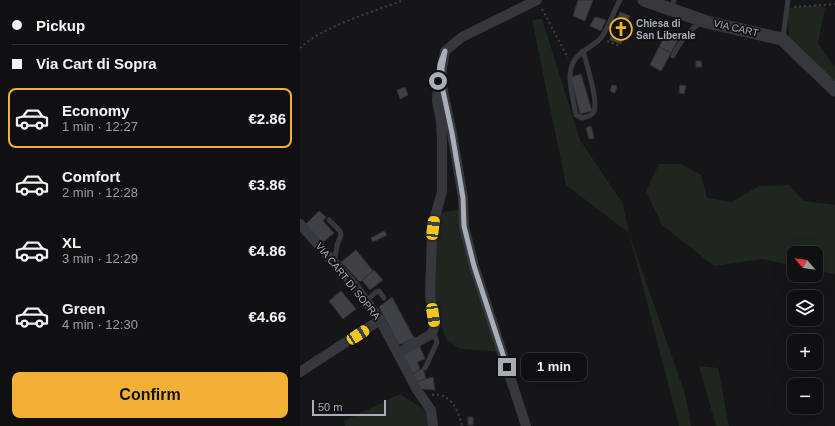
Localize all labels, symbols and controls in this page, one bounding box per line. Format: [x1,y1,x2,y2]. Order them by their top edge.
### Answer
church icon: Chiesa di San Liberale [608,16,634,42]
text: Pickup [36,17,85,34]
place label: Chiesa di San Liberale [636,18,696,41]
street label: VIA CART [713,18,759,38]
text: Via Cart di Sopra [36,55,157,72]
route start [429,72,447,90]
icon: car [14,100,50,136]
text: Economy [62,102,130,119]
text: €2.86 [248,110,286,127]
text: 1 min · 12:27 [62,119,138,134]
icon: car [14,166,50,202]
text: Comfort [62,168,120,185]
text: €3.86 [248,176,286,193]
text: 2 min · 12:28 [62,185,138,200]
car [426,215,440,241]
icon: car [14,232,50,268]
text: XL [62,234,81,251]
street label: VIA CART DI SOPRA [314,240,383,322]
text: €4.86 [248,242,286,259]
north arrow [787,246,823,282]
map controls [787,246,823,414]
text: 3 min · 12:29 [62,251,138,266]
button: layers [787,290,823,326]
icon: car [14,298,50,334]
text: Green [62,300,105,317]
car [425,302,441,328]
text: €4.66 [248,308,286,325]
text: 4 min · 12:30 [62,317,138,332]
car [345,323,371,347]
button: + [787,334,823,370]
callout: 1 min [521,353,587,381]
route end [498,358,516,376]
text: 1 min [537,359,571,374]
button: Confirm [12,372,288,418]
button: − [787,378,823,414]
scale bar [312,398,386,417]
text: 50 m [318,401,342,413]

